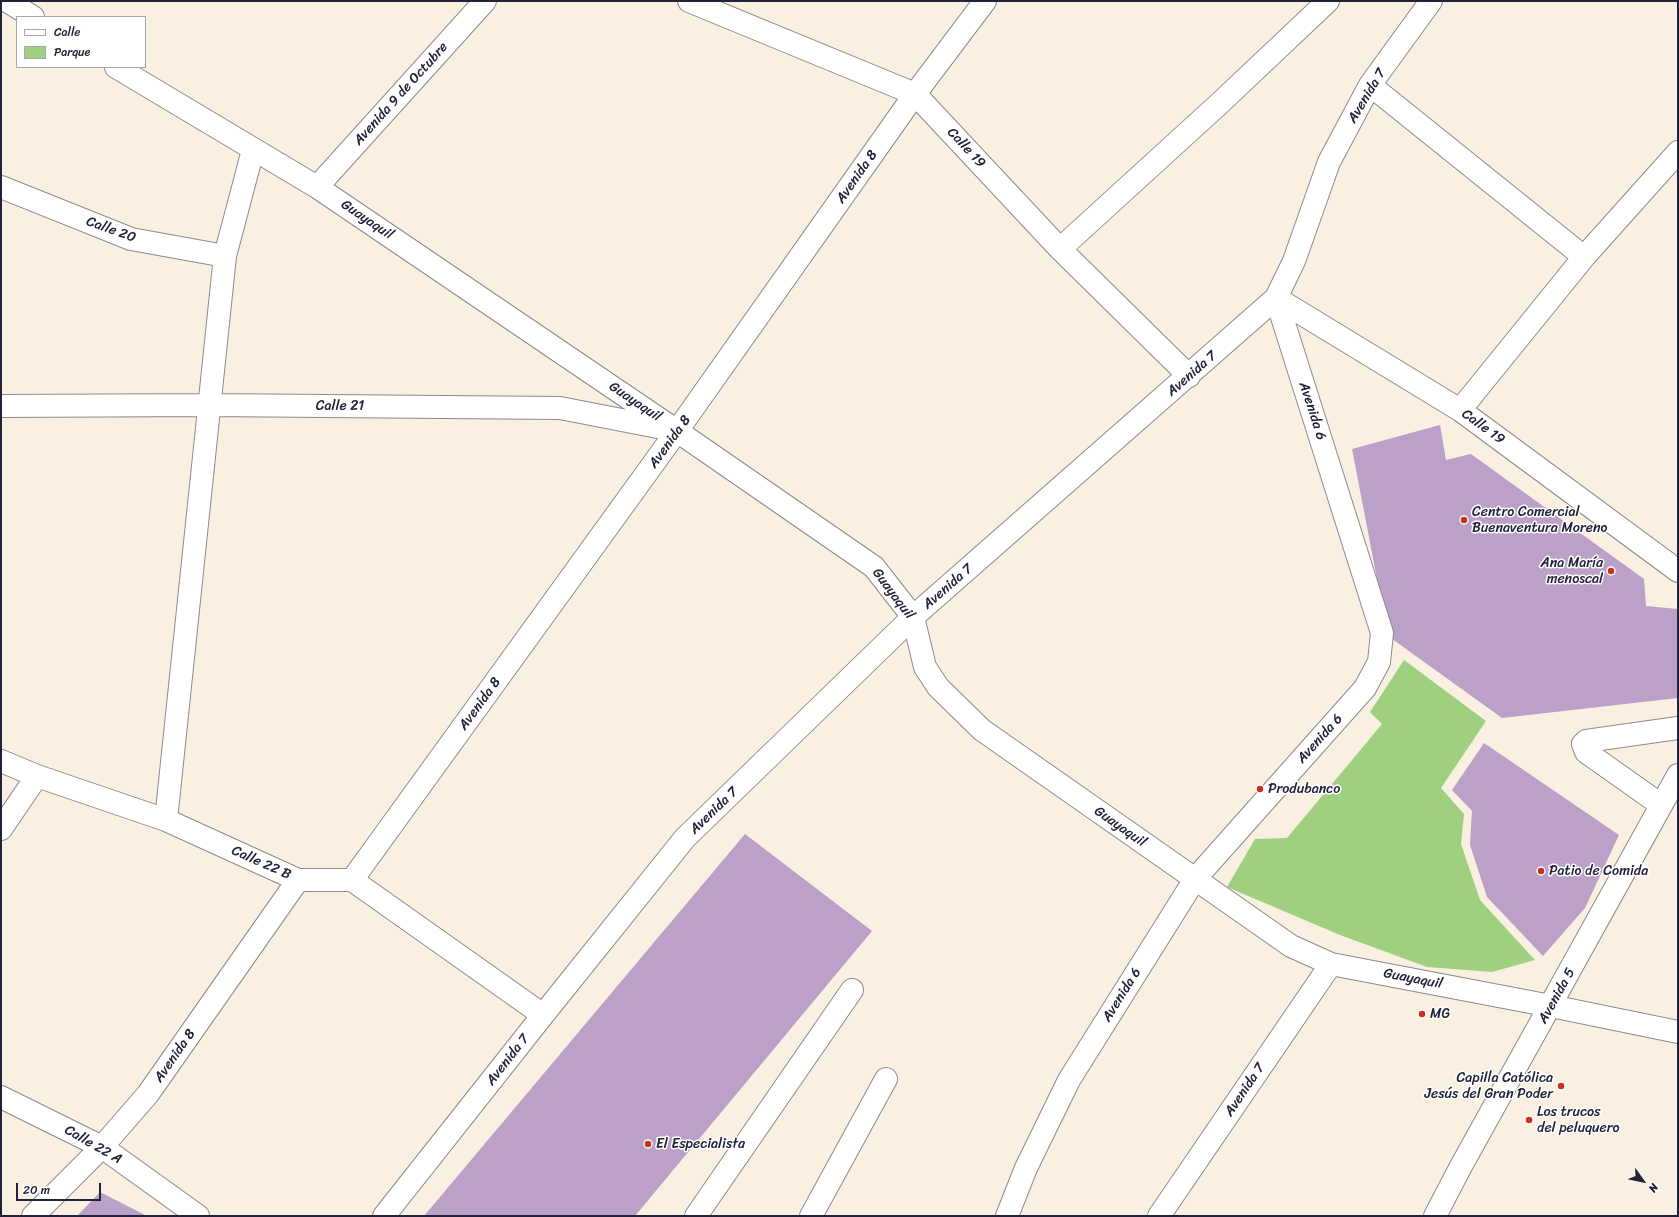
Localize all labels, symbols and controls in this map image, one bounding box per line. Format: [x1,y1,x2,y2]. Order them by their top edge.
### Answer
legend [16,16,146,68]
text: Calle [54,21,81,43]
street label: Avenida 9 de Octubre [350,39,452,149]
text: Parque [54,41,90,63]
street label: Avenida 7 [1344,66,1390,126]
street label: Calle 19 [943,124,989,172]
street label: Avenida 8 [833,147,881,207]
street label: Guayaquil [338,196,396,244]
street label: Calle 20 [84,213,138,247]
street label: Avenida 7 [1164,348,1220,400]
street label: Guayaquil [606,378,664,426]
street label: Avenida 6 [1295,380,1329,442]
street label: Calle 21 [316,398,364,414]
street label: Calle 19 [1458,406,1508,448]
street label: Avenida 8 [645,412,695,472]
place label: Centro Comercial Buenaventura Moreno [1472,504,1607,536]
marker: Centro Comercial Buenaventura Moreno [1459,515,1469,525]
place label: Ana María menoscal [1541,555,1603,588]
street label: Avenida 7 [920,561,976,613]
street label: Guayaquil [868,565,918,623]
marker: Ana María menoscal [1606,566,1616,576]
street label: Avenida 8 [455,674,505,734]
street label: Avenida 6 [1294,711,1346,767]
place label: Produbanco [1268,781,1340,797]
street label: Avenida 7 [686,784,742,838]
marker: Produbanco [1255,784,1265,794]
street label: Guayaquil [1091,803,1149,851]
street label: Calle 22 B [229,842,293,884]
place label: Patio de Comida [1549,863,1648,879]
marker: Patio de Comida [1536,866,1546,876]
street label: Avenida 6 [1099,965,1145,1025]
street label: Guayaquil [1382,965,1444,993]
street label: Avenida 5 [1535,965,1579,1027]
place label: MG [1430,1006,1450,1022]
marker: MG [1417,1009,1427,1019]
street label: Avenida 8 [151,1026,199,1086]
street label: Avenida 7 [483,1031,533,1089]
street label: Avenida 7 [1221,1060,1269,1120]
place label: Capilla Católica Jesús del Gran Poder [1424,1070,1553,1102]
marker: Capilla Católica Jesús del Gran Poder [1556,1081,1566,1091]
place label: Los trucos del peluquero [1537,1104,1620,1136]
marker: Los trucos del peluquero [1524,1115,1534,1125]
street label: Calle 22 A [61,1122,125,1168]
place label: El Especialista [656,1136,745,1152]
marker: El Especialista [643,1139,653,1149]
north arrow [1623,1161,1663,1201]
scale bar [18,1175,103,1201]
text: 20 m [23,1179,50,1201]
text: N [1643,1179,1664,1196]

